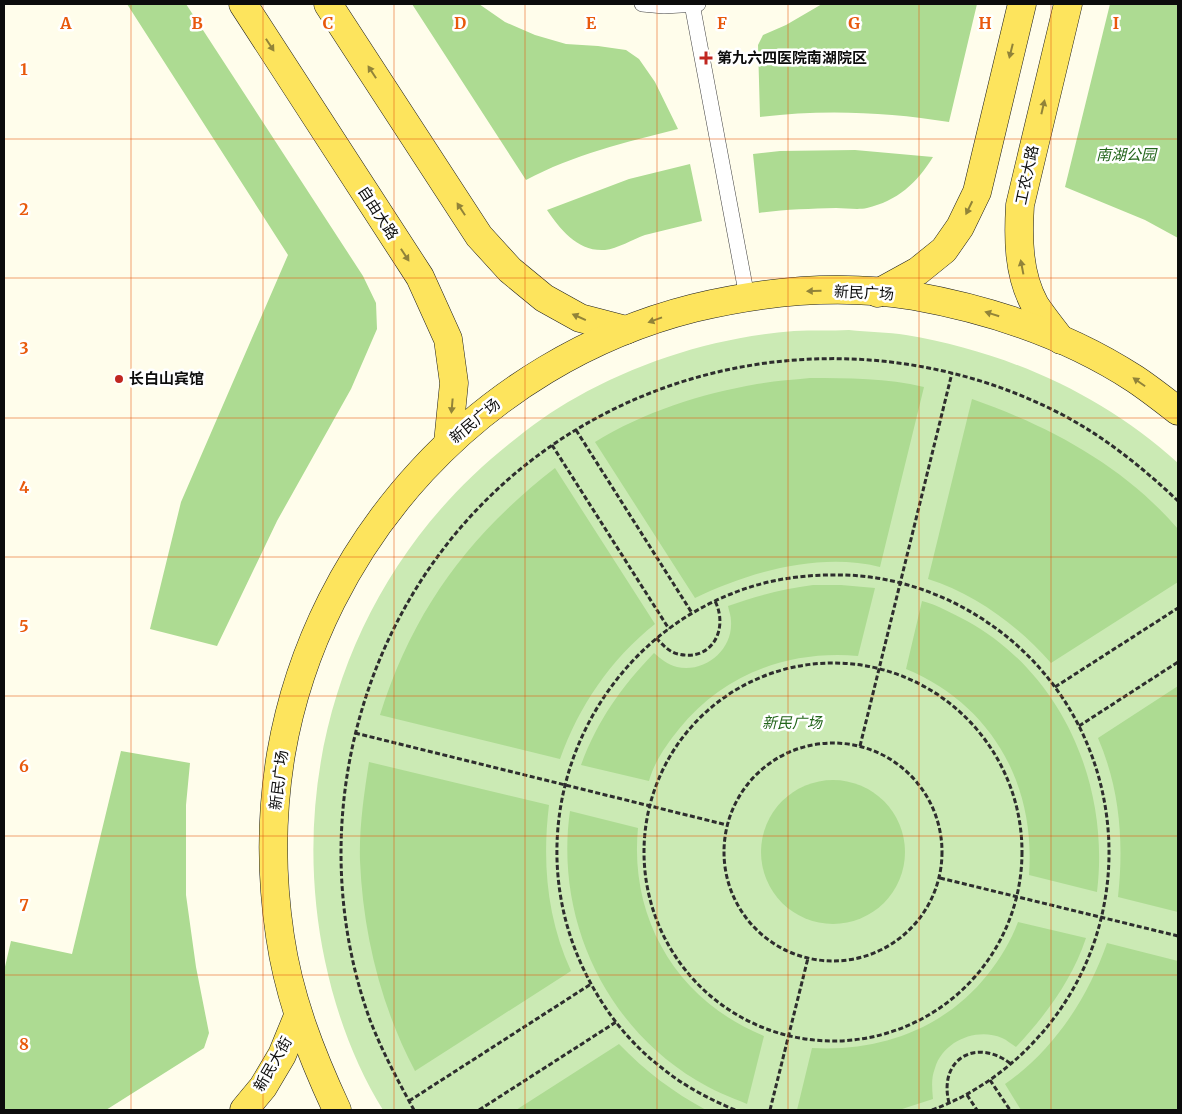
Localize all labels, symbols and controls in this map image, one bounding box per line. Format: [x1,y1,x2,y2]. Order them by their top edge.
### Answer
text: A [59,13,72,33]
text: B [191,13,203,33]
text: C [323,13,333,33]
text: D [454,13,466,33]
text: E [586,13,597,33]
text: F [717,13,727,33]
text: G [848,13,860,33]
text: H [978,13,992,33]
text: I [1113,13,1119,33]
one-way arrow [265,38,274,51]
one-way arrow [1007,44,1015,59]
place label: 第九六四医院南湖院区 [717,48,867,67]
marker: 第九六四医院南湖院区 [699,51,713,65]
text: 1 [20,59,28,79]
one-way arrow [368,66,377,79]
one-way arrow [1039,100,1047,115]
street label: 工农大路 [1011,144,1042,206]
park label: 南湖公园 [1096,145,1158,164]
street label: 自由大路 [354,182,403,243]
text: 2 [19,199,29,219]
one-way arrow [965,201,973,215]
one-way arrow [456,202,466,215]
one-way arrow [401,248,410,261]
one-way arrow [1018,258,1026,274]
street label: 新民广场 [834,281,894,304]
one-way arrow [806,287,822,295]
one-way arrow [984,310,999,318]
one-way arrow [572,312,586,320]
one-way arrow [647,316,662,324]
text: 3 [19,338,29,358]
place label: 长白山宾馆 [129,369,204,388]
marker: 长白山宾馆 [113,373,125,385]
one-way arrow [1132,377,1146,387]
street label: 新民广场 [446,394,504,447]
one-way arrow [448,399,456,415]
text: 4 [19,477,29,497]
text: 5 [19,616,29,636]
park label: 新民广场 [762,713,824,732]
street label: 新民广场 [265,749,292,811]
text: 6 [19,756,29,776]
text: 7 [19,895,29,915]
street label: 新民大街 [249,1033,296,1094]
text: 8 [19,1034,29,1054]

